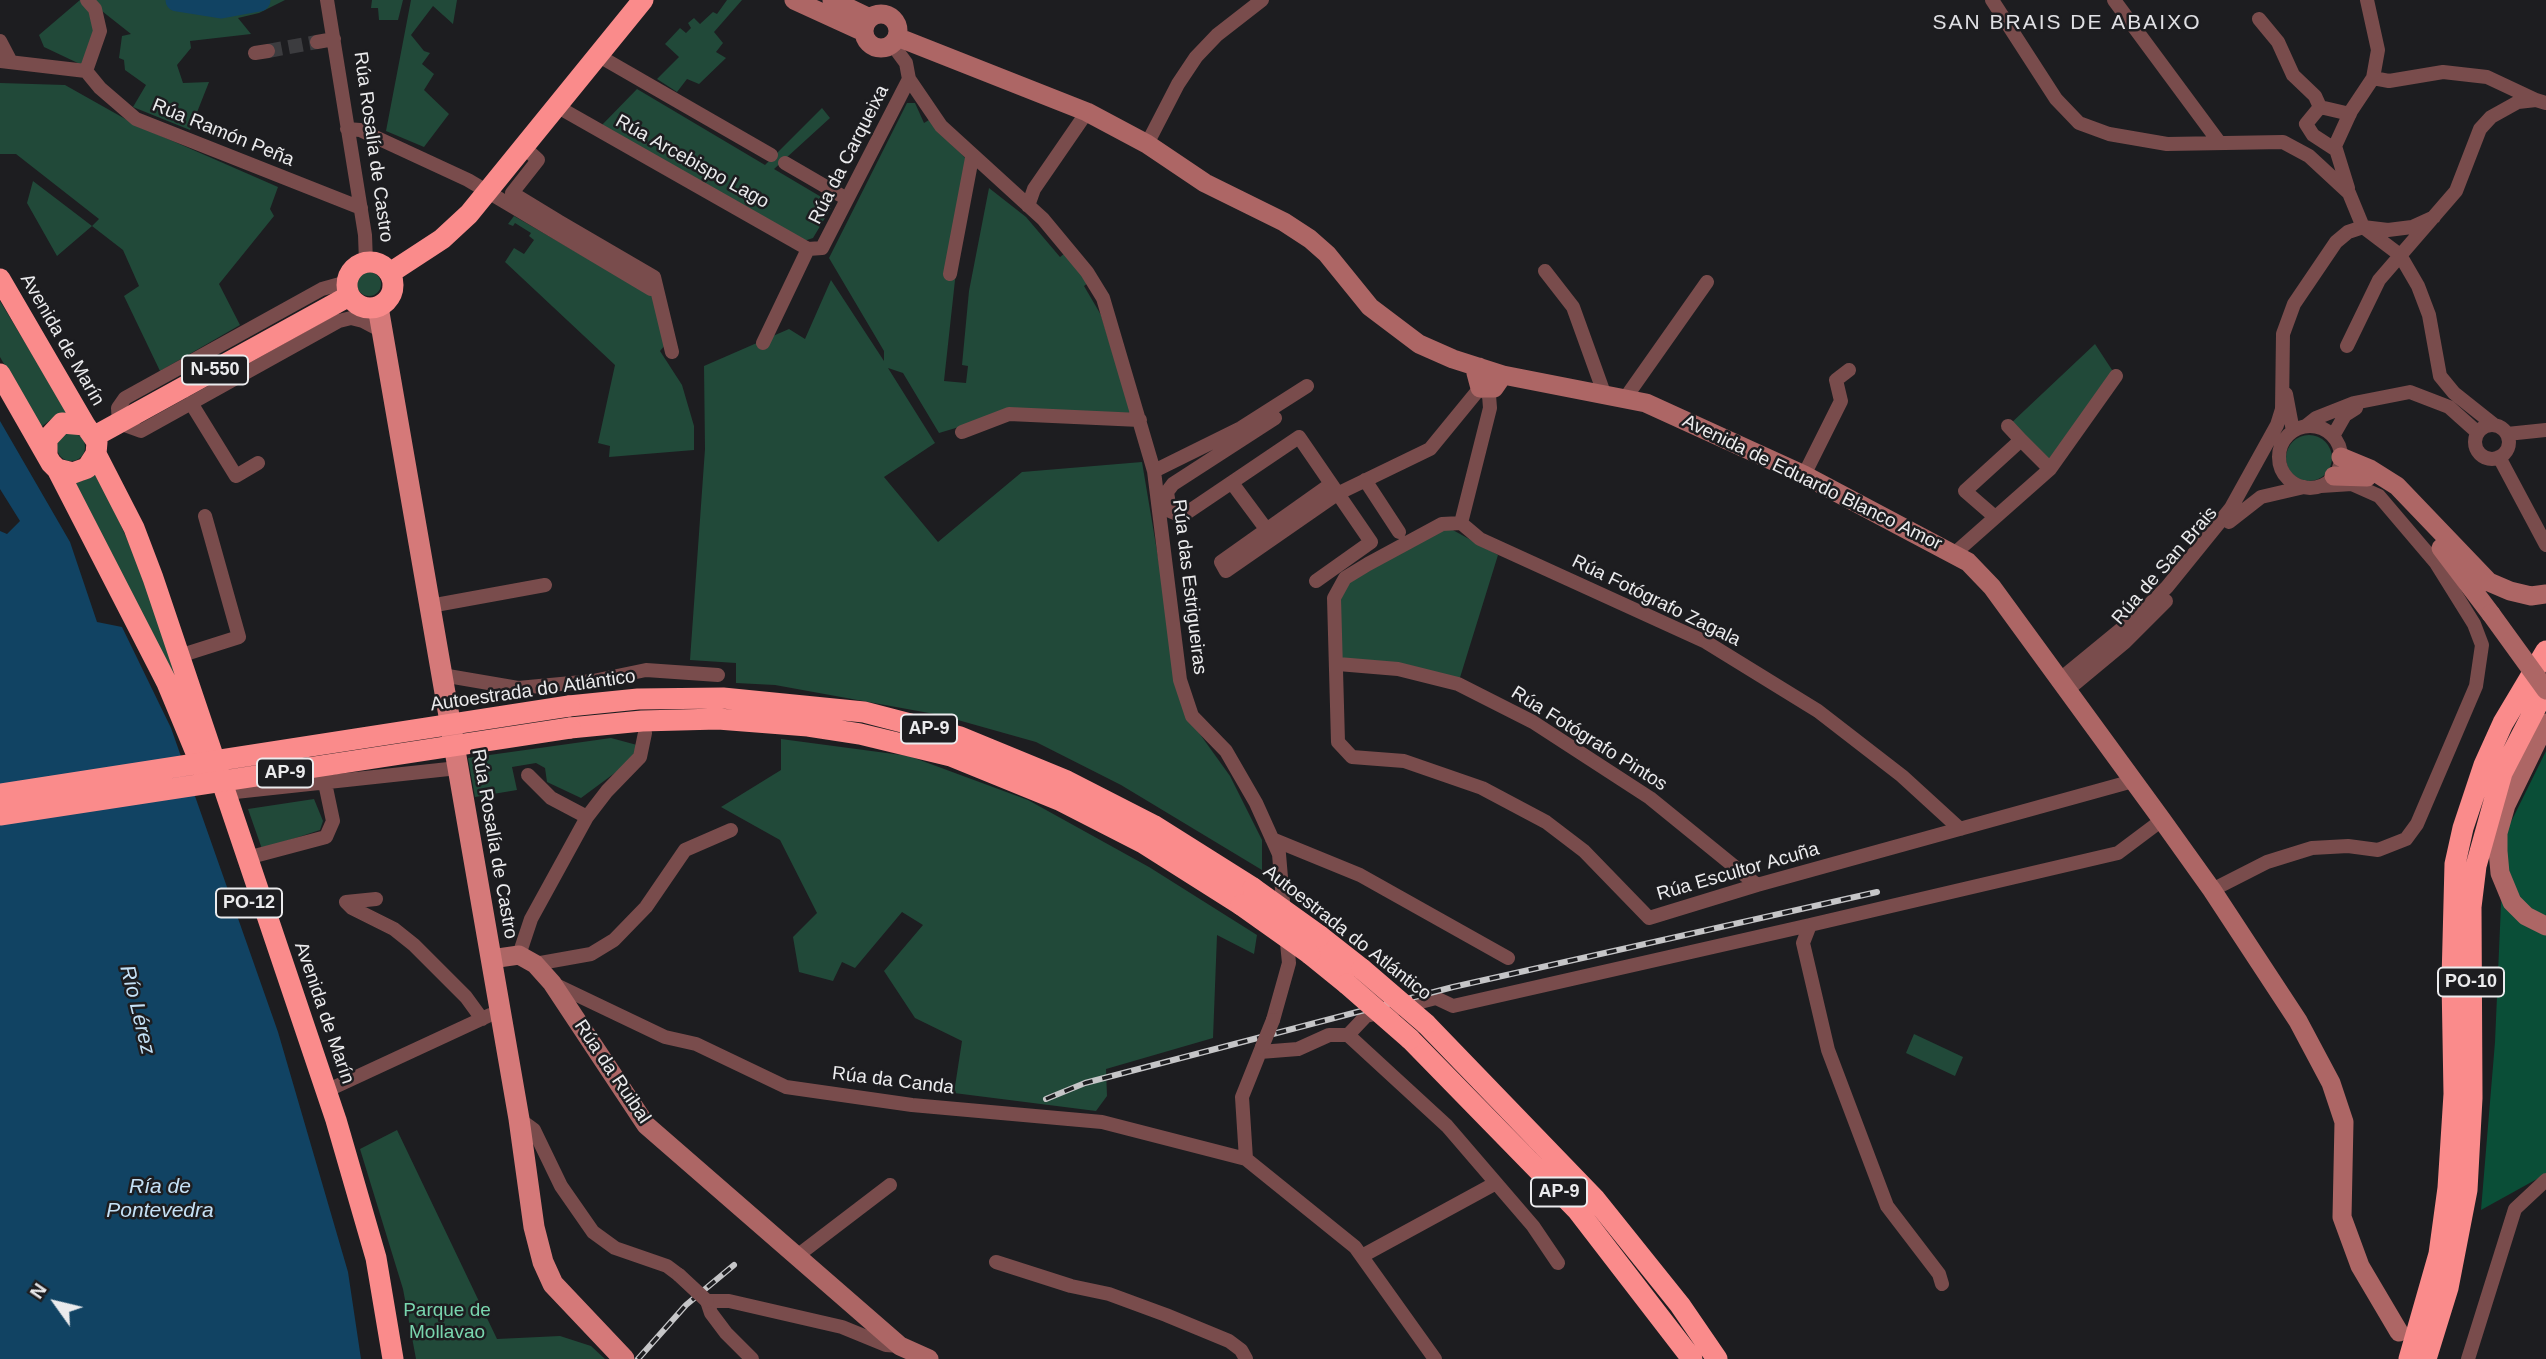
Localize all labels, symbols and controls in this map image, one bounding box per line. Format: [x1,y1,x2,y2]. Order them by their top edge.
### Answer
district label: SAN BRAIS DE ABAIXO [1935,10,2199,36]
street label: Rúa Rosalía de Castro [348,50,398,244]
street label: Rúa da Carqueixa [804,82,894,228]
street label: Rúa Ramón Peña [149,94,297,172]
street label: Rúa Arcebispo Lago [611,110,773,214]
street label: Avenida de Marín [15,270,109,410]
road number: N-550 [182,356,248,384]
street label: Avenida de Eduardo Blanco Amor [1679,410,1945,556]
street label: Rúa das Estrigueiras [1167,498,1211,676]
street label: Rúa de San Brais [2108,502,2222,630]
street label: Rúa Fotógrafo Zagala [1568,550,1744,652]
street label: Autoestrada do Atlántico [429,665,637,717]
street label: Rúa Fotógrafo Pintos [1507,682,1671,796]
road number: AP-9 [901,714,957,744]
street label: Rúa Rosalía de Castro [466,747,522,941]
road number: AP-9 [257,758,313,788]
street label: Rúa Escultor Acuña [1654,838,1822,906]
street label: Autoestrada do Atlántico [1258,860,1436,1006]
road number: PO-12 [216,888,282,918]
street label: Avenida de Marín [289,939,359,1087]
water label: Río Lérez [114,963,160,1057]
road number: PO-10 [2438,967,2504,996]
street label: Rúa da Ruibal [569,1016,655,1128]
street label: Rúa da Canda [831,1062,955,1100]
water label: Ría de Pontevedra [106,1174,214,1224]
road number: AP-9 [1531,1177,1587,1206]
north arrow [21,1268,91,1338]
text: N [26,1279,51,1303]
park label: Parque de Mollavao [403,1300,491,1344]

